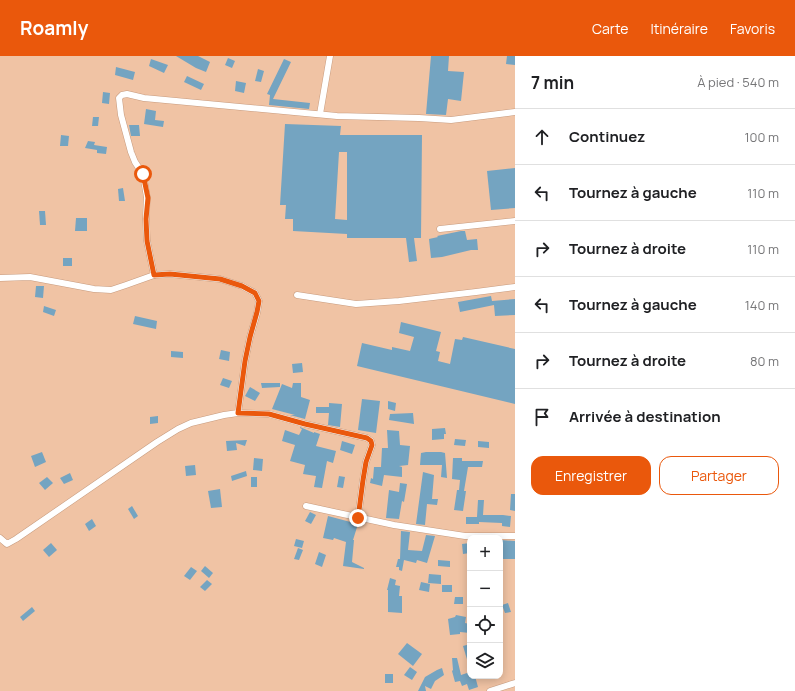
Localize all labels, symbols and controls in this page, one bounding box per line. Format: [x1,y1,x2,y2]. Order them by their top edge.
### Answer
text: Roamly [20,15,88,41]
text: Carte [592,19,628,38]
text: Itinéraire [650,19,708,38]
text: Favoris [730,19,775,38]
text: 7 min [531,71,574,94]
text: À pied · 540 m [697,73,779,91]
icon: ahead [531,126,553,148]
text: Continuez [569,126,645,147]
text: 100 m [744,128,779,146]
route start [134,165,152,183]
icon: left [531,182,553,204]
text: Tournez à gauche [569,182,697,203]
text: 110 m [747,184,779,202]
icon: right [531,238,553,260]
text: Tournez à droite [569,238,686,259]
text: 110 m [747,240,779,258]
icon: left [531,294,553,316]
text: Tournez à gauche [569,294,697,315]
text: 140 m [745,296,779,314]
icon: right [531,350,553,372]
text: Tournez à droite [569,350,686,371]
text: 80 m [750,352,779,370]
icon: arrive [531,406,553,428]
text: Arrivée à destination [569,406,721,427]
button: Enregistrer [531,456,651,495]
button: Partager [659,456,779,495]
route end [349,509,367,527]
map controls [467,535,503,679]
button: + [467,535,503,571]
button: − [467,571,503,607]
button: locate [467,607,503,643]
button: layers [467,643,503,679]

